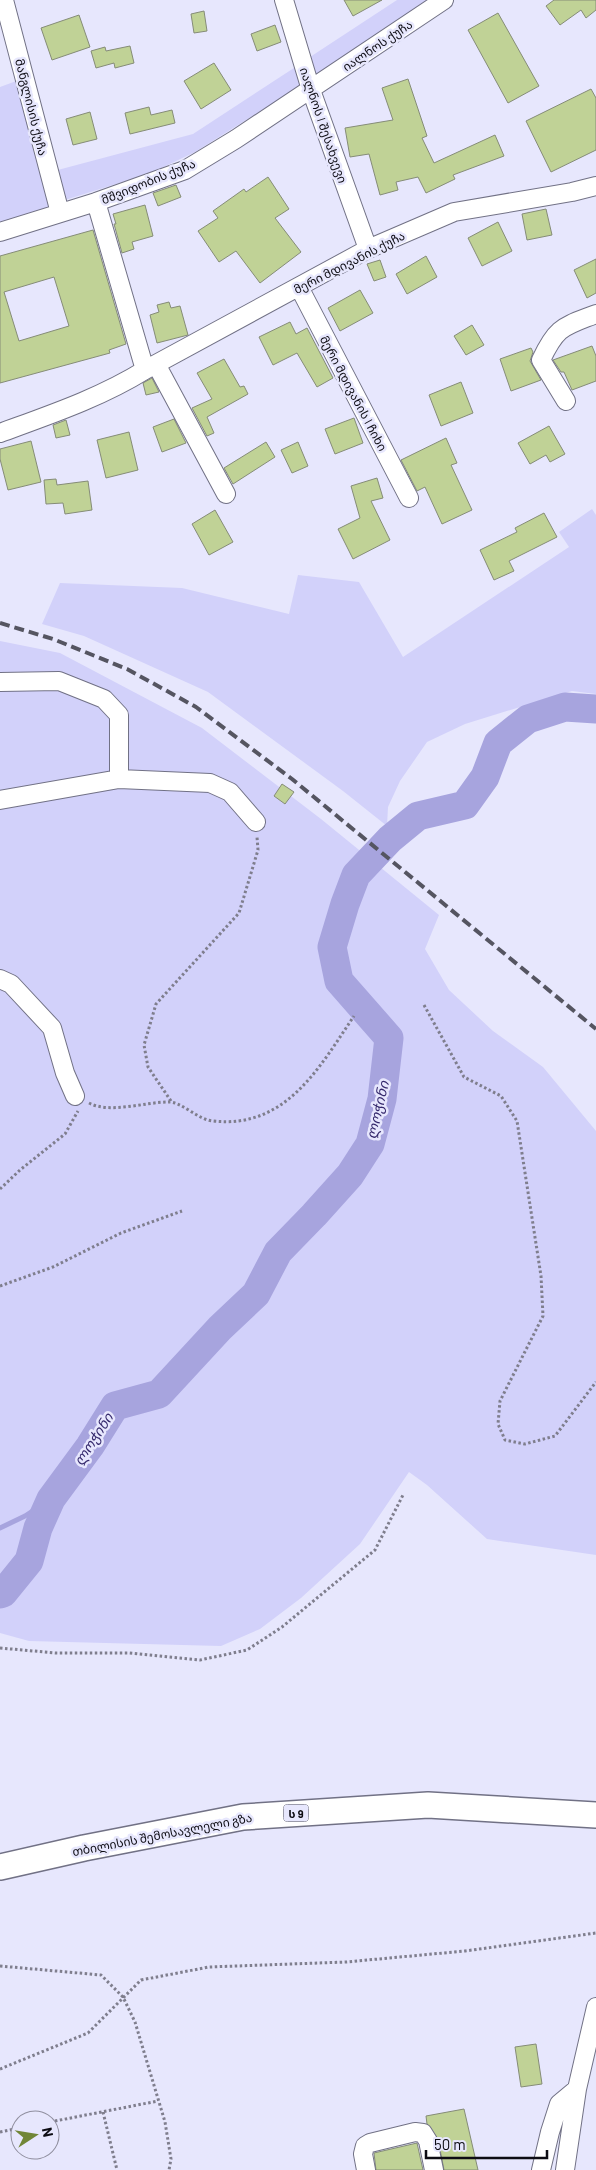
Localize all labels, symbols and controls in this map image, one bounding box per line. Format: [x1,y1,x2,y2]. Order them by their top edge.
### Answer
street label: იალნოს ქუჩა [339,17,416,75]
street label: მანგლისის ქუჩა [11,57,51,157]
street label: იალნოს I შესახვევი [296,65,350,185]
street label: მშვიდობის ქუჩა [99,156,198,208]
street label: მერი მდივანის ქუჩა [291,228,408,298]
street label: მერი მდივანის I ჩიხი [316,333,390,454]
water label: ლოჭინი [362,1078,393,1141]
water label: ლოჭინი [70,1409,118,1469]
road number: ს 9 [284,1805,308,1822]
street label: თბილისის შემოსავლელი გზა [71,1810,253,1860]
north arrow [10,2110,60,2160]
text: N [39,2126,57,2139]
scale bar [426,2128,547,2160]
text: 50 m [434,2135,466,2153]

